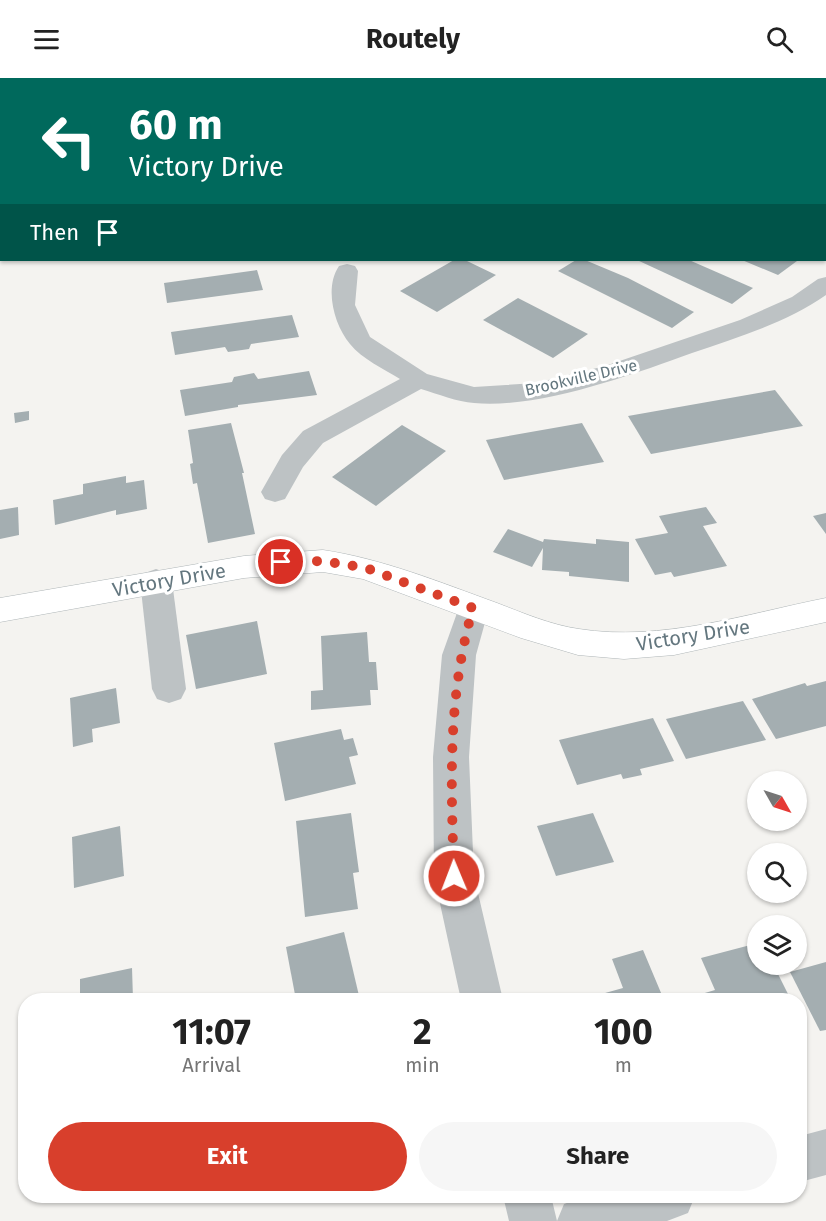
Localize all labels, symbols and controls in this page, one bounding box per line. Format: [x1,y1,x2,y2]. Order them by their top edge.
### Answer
icon: menu [30,23,63,56]
text: Routely [366,23,460,55]
icon: search [763,23,796,56]
text: 60 m [129,100,223,150]
icon: left [30,102,108,180]
text: Victory Drive [129,151,284,183]
icon: arrive [91,216,124,249]
text: Then [30,219,79,246]
street label: Brookville Drive [523,355,639,400]
pin [255,536,306,587]
icon: arrive [264,545,297,578]
street label: Victory Drive [110,558,228,602]
street label: Victory Drive [634,614,752,656]
north arrow [747,771,807,831]
map controls [747,771,807,975]
button: search [747,843,807,903]
position arrow [422,844,486,908]
button: layers [747,915,807,975]
text: 11:07 [172,1010,251,1054]
text: 2 [413,1010,432,1054]
text: 100 [594,1010,653,1054]
text: Arrival [182,1053,241,1077]
text: min [405,1053,440,1077]
text: m [615,1053,632,1077]
button: Exit [48,1122,407,1191]
button: Share [419,1122,777,1191]

